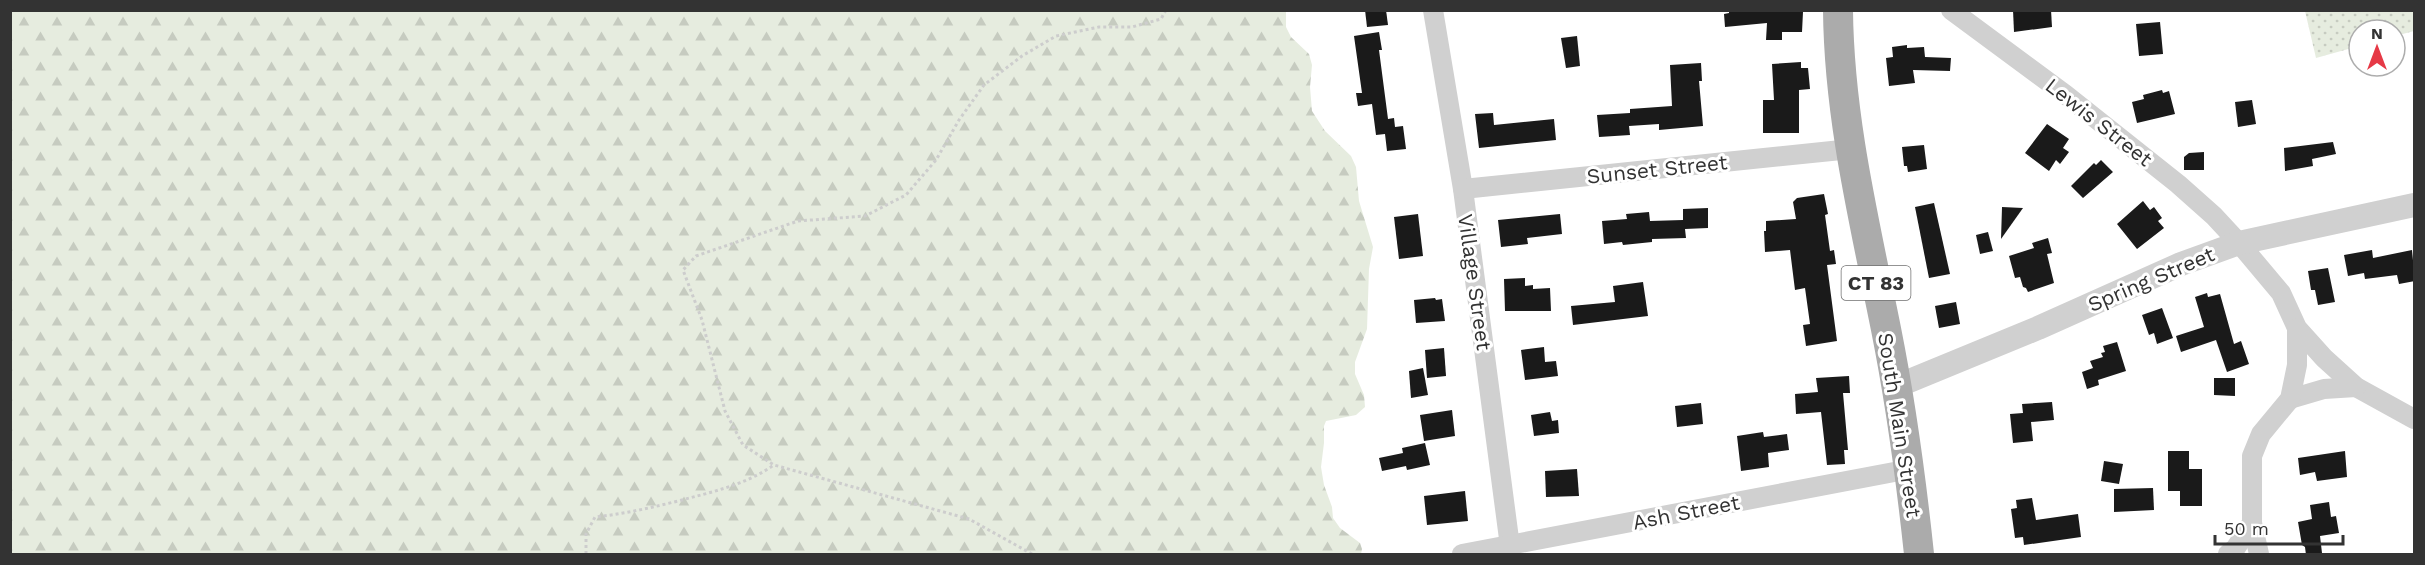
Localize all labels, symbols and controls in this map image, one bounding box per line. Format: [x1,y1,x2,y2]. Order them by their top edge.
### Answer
north arrow [2347,18,2407,78]
text: N [2371,24,2383,43]
street label: Lewis Street [2041,73,2158,172]
street label: Sunset Street [1585,149,1729,189]
street label: Village Street [1453,212,1497,352]
street label: Spring Street [2084,241,2218,317]
road number: CT 83 [1842,266,1910,300]
street label: South Main Street [1873,331,1927,519]
street label: Ash Street [1631,489,1742,535]
scale bar [2215,508,2342,546]
text: 50 m [2224,518,2269,539]

